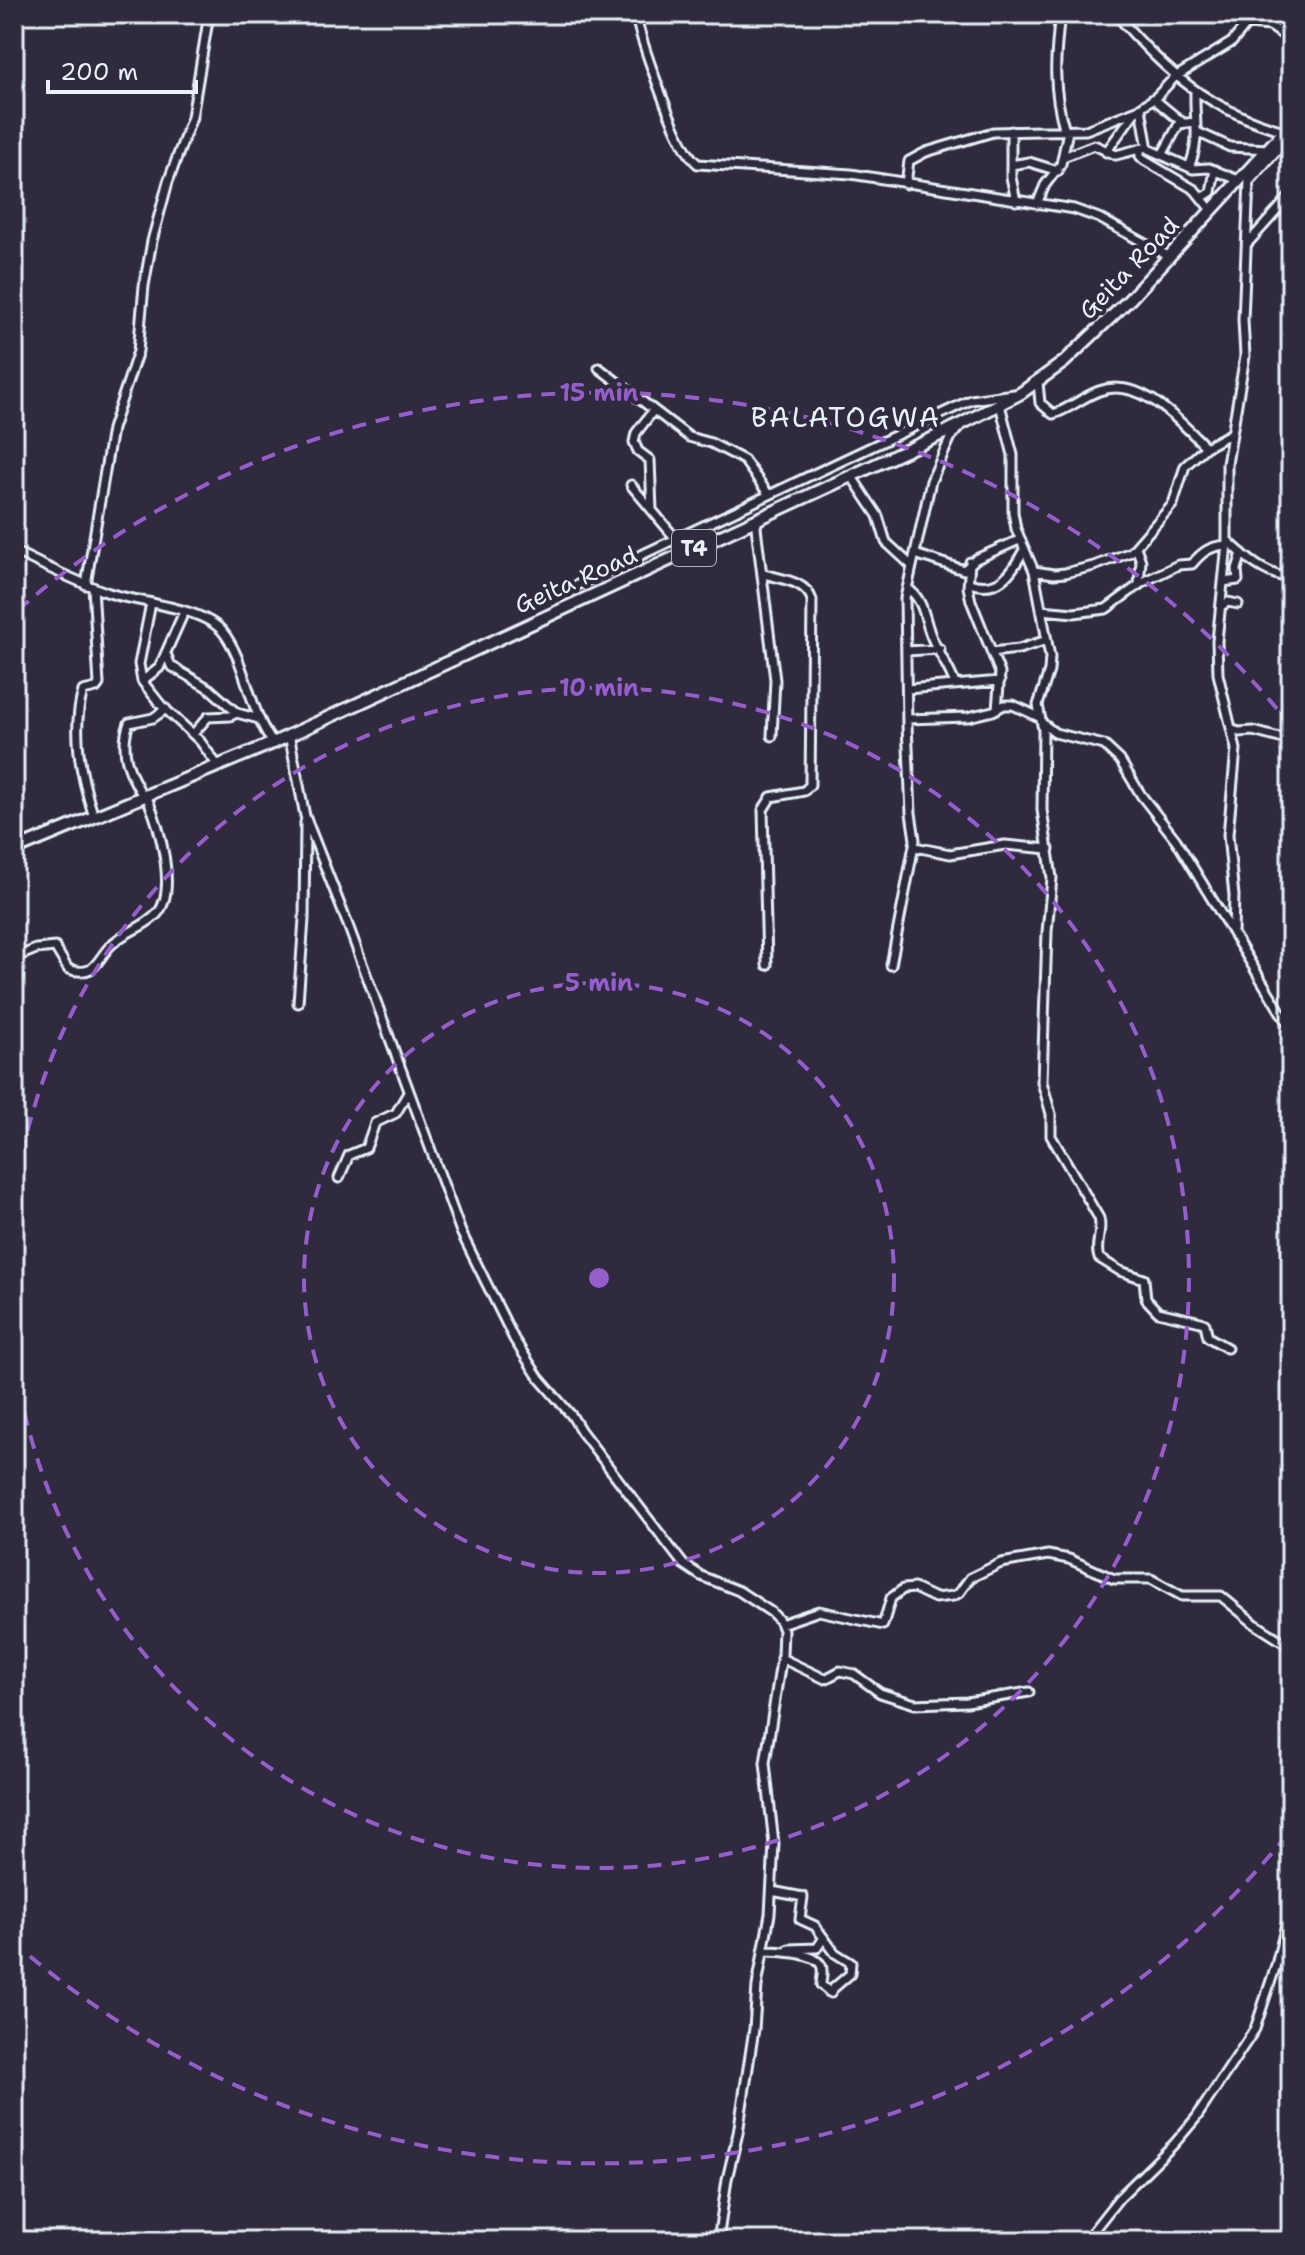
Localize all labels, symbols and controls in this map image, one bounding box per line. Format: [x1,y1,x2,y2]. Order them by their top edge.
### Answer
scale bar [48,44,196,94]
text: 200 m [60,56,138,88]
street label: Geita Road [1072,210,1186,326]
text: 15 min [560,377,639,409]
district label: BALATOGWA [751,398,941,436]
road number: T4 [672,530,716,566]
street label: Geita Road [510,539,642,621]
text: 10 min [559,672,639,704]
text: 5 min [565,967,633,999]
centre of rings [585,1264,613,1292]

